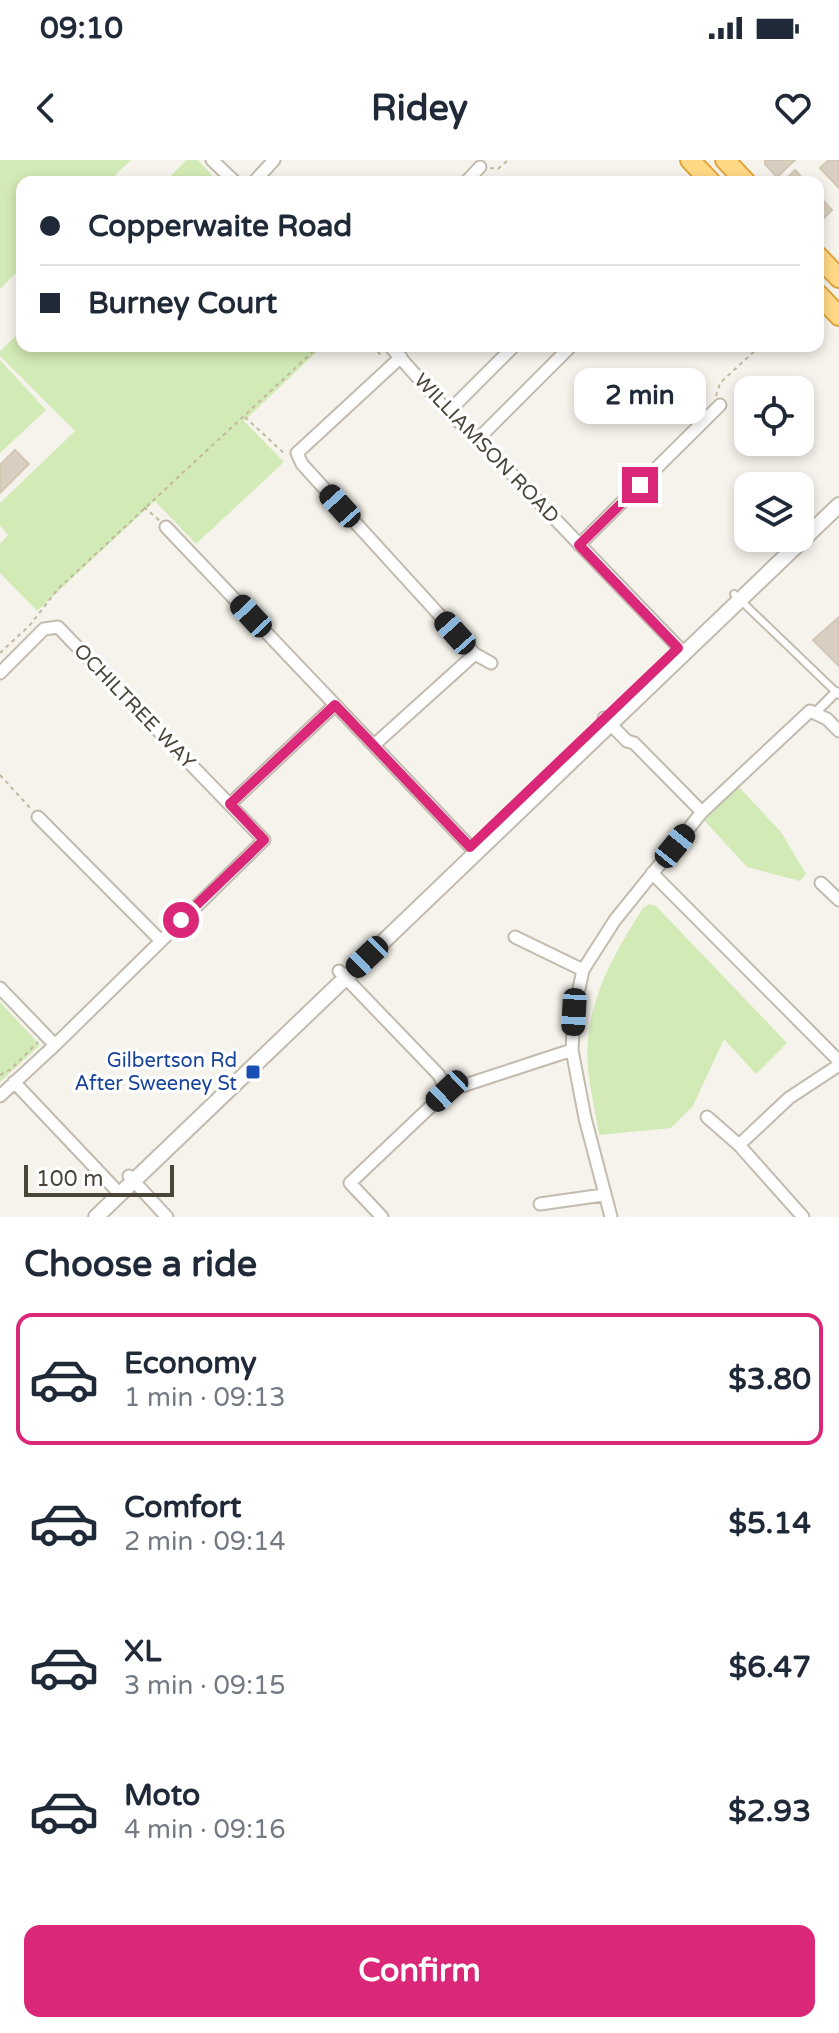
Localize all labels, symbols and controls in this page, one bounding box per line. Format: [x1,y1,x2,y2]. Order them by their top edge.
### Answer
text: 09:10 [40,10,123,47]
icon: back [24,86,68,130]
icon: heart [771,86,815,130]
text: Ridey [371,87,468,130]
text: Copperwaite Road [88,208,352,245]
text: Burney Court [88,285,277,322]
street label: WILLIAMSON ROAD [409,369,564,529]
callout: 2 min [574,369,706,425]
map controls [734,376,814,552]
button: locate [734,376,814,456]
text: 2 min [605,380,675,411]
route end [622,467,658,503]
button: layers [734,472,814,552]
car [315,480,365,532]
car [226,590,276,642]
car [430,607,480,659]
street label: OCHILTREE WAY [68,639,200,775]
car [651,820,699,872]
route start [163,902,199,938]
car [341,932,393,982]
car [561,987,587,1037]
place label: Gilbertson Rd After Sweeney St [75,1049,237,1096]
marker: Gilbertson Rd After Sweeney St [244,1063,262,1081]
car [421,1066,473,1116]
scale bar [24,1161,174,1197]
text: 100 m [36,1166,103,1192]
text: Choose a ride [24,1243,257,1286]
icon: car [28,1343,100,1415]
text: Economy [124,1345,257,1382]
text: $3.80 [728,1361,811,1398]
text: 1 min · 09:13 [124,1382,286,1413]
icon: car [28,1487,100,1559]
text: Comfort [124,1489,242,1526]
text: $5.14 [729,1505,811,1542]
text: 2 min · 09:14 [124,1526,286,1557]
icon: car [28,1631,100,1703]
text: XL [124,1633,161,1670]
text: $6.47 [729,1649,811,1686]
text: 3 min · 09:15 [124,1670,286,1701]
icon: car [28,1775,100,1847]
text: Moto [124,1777,200,1814]
text: $2.93 [728,1793,811,1830]
text: 4 min · 09:16 [124,1814,286,1845]
button: Confirm [24,1925,815,2017]

